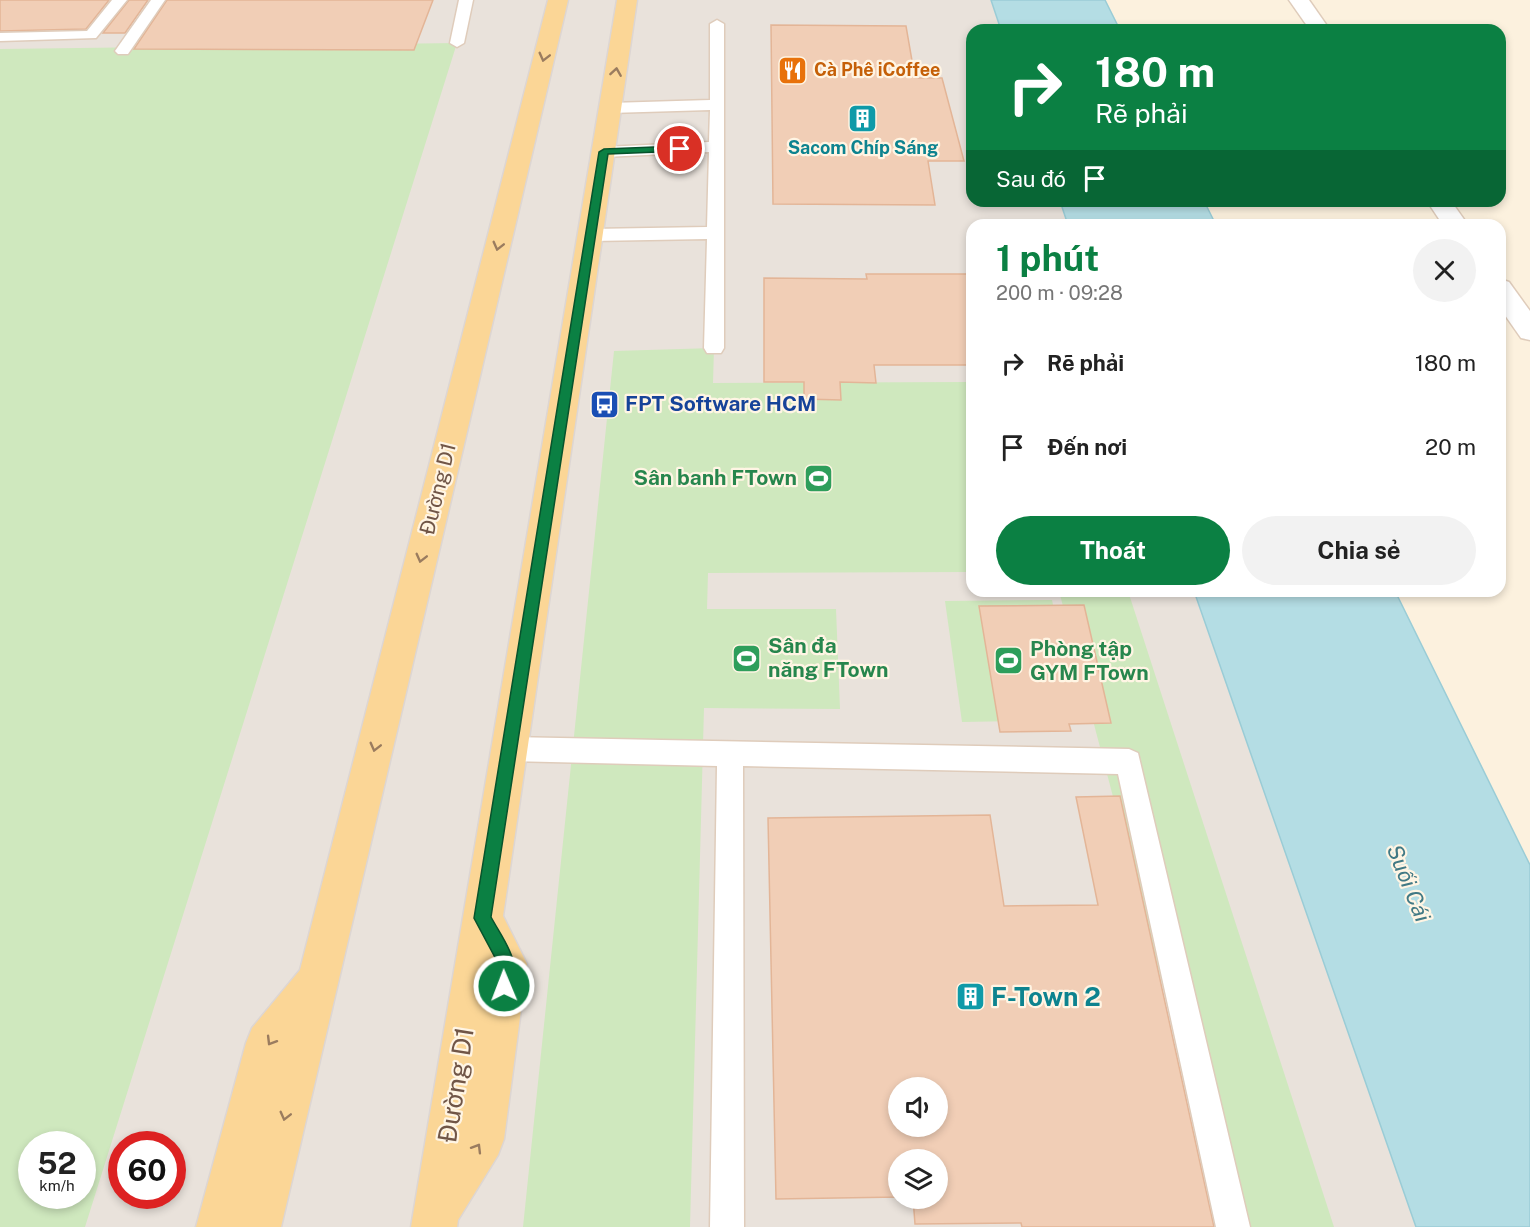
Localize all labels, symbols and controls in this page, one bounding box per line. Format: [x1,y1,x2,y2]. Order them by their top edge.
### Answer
text: 180 m [1095,47,1215,96]
icon: right [996,48,1074,126]
one-way arrow [538,52,551,62]
restaurant icon: Cà Phê iCoffee [777,54,809,86]
place label: Cà Phê iCoffee [814,59,940,80]
one-way arrow [609,67,622,77]
text: Rẽ phải [1095,97,1188,129]
building icon: Sacom Chíp Sáng [847,103,879,135]
pin [654,123,705,174]
icon: arrive [663,132,696,165]
place label: Sacom Chíp Sáng [788,137,938,158]
icon: arrive [1078,162,1111,195]
text: Sau đó [996,166,1066,192]
text: 1 phút [996,237,1099,279]
button: close [1413,239,1476,302]
one-way arrow [492,241,505,251]
text: 200 m · 09:28 [996,281,1123,305]
icon: right [996,347,1029,380]
text: Rẽ phải [1047,350,1124,376]
text: 180 m [1415,350,1476,376]
bus stop icon: FPT Software HCM [588,388,620,420]
place label: FPT Software HCM [625,391,816,416]
icon: arrive [996,431,1029,464]
text: Đến nơi [1047,434,1127,460]
text: 20 m [1425,434,1476,460]
street label: Đường D1 [414,440,461,538]
sports icon: Sân banh FTown [802,462,834,494]
place label: Sân banh FTown [634,465,797,490]
button: Thoát [996,516,1230,585]
button: Chia sẻ [1242,516,1476,585]
one-way arrow [416,553,429,563]
place label: Sân đa năng FTown [768,633,888,682]
place label: Phòng tập GYM FTown [1030,636,1149,685]
sports icon: Sân đa năng FTown [731,642,763,674]
sports icon: Phòng tập GYM FTown [993,645,1025,677]
one-way arrow [370,742,383,752]
water label: Suối Cái [1382,841,1436,926]
position arrow [472,954,536,1018]
building icon: F-Town 2 [954,981,986,1013]
place label: F-Town 2 [991,981,1101,1012]
street label: Đường D1 [431,1025,480,1145]
one-way arrow [267,1034,278,1045]
map controls [888,1077,948,1209]
button: sound [888,1077,948,1137]
one-way arrow [279,1111,292,1121]
speed limit sign: 60 [108,1131,186,1209]
one-way arrow [469,1144,481,1154]
text: 52 [37,1145,77,1181]
button: layers [888,1149,948,1209]
text: km/h [39,1177,75,1194]

